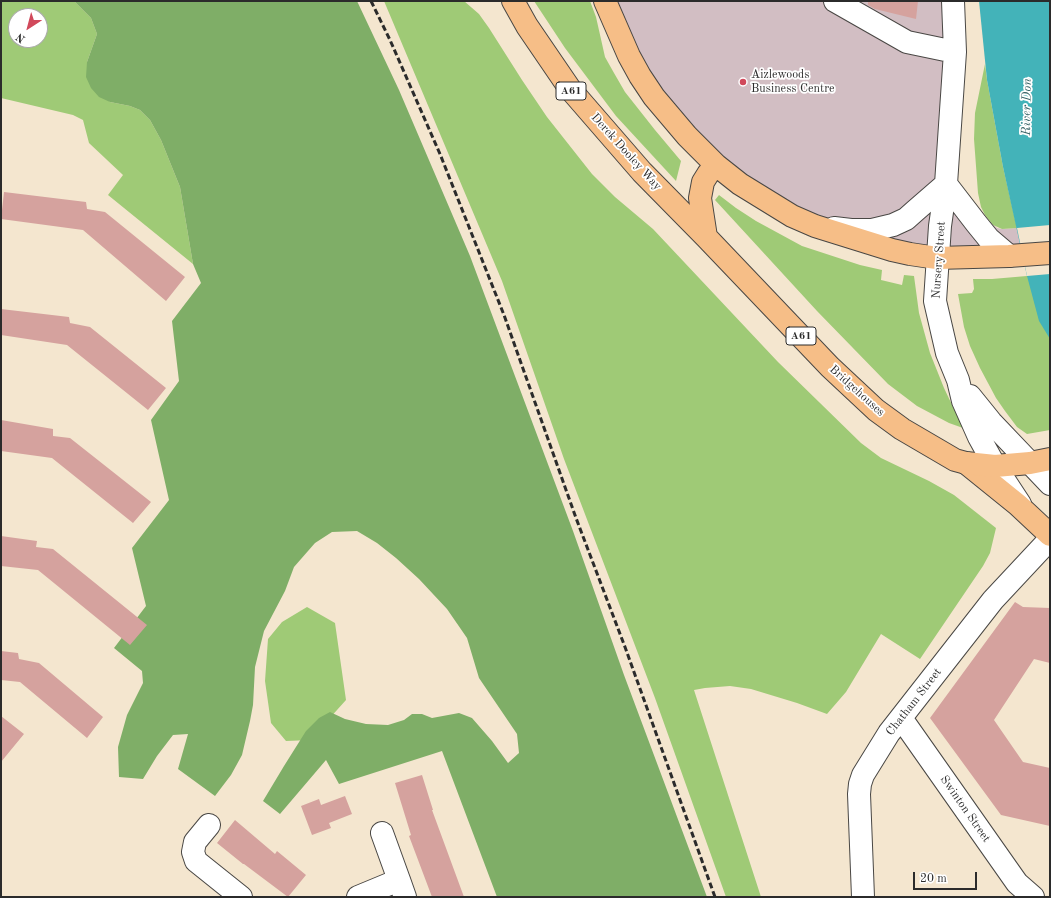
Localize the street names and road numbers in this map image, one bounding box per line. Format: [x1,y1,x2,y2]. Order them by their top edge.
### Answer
road number: A61 [556,82,586,100]
street label: Derek Dooley Way [588,111,664,193]
street label: Nursery Street [929,221,949,299]
road number: A61 [786,327,816,345]
street label: Bridgehouses [826,362,888,420]
street label: Chatham Street [883,665,945,739]
street label: Swinton Street [937,773,993,845]

